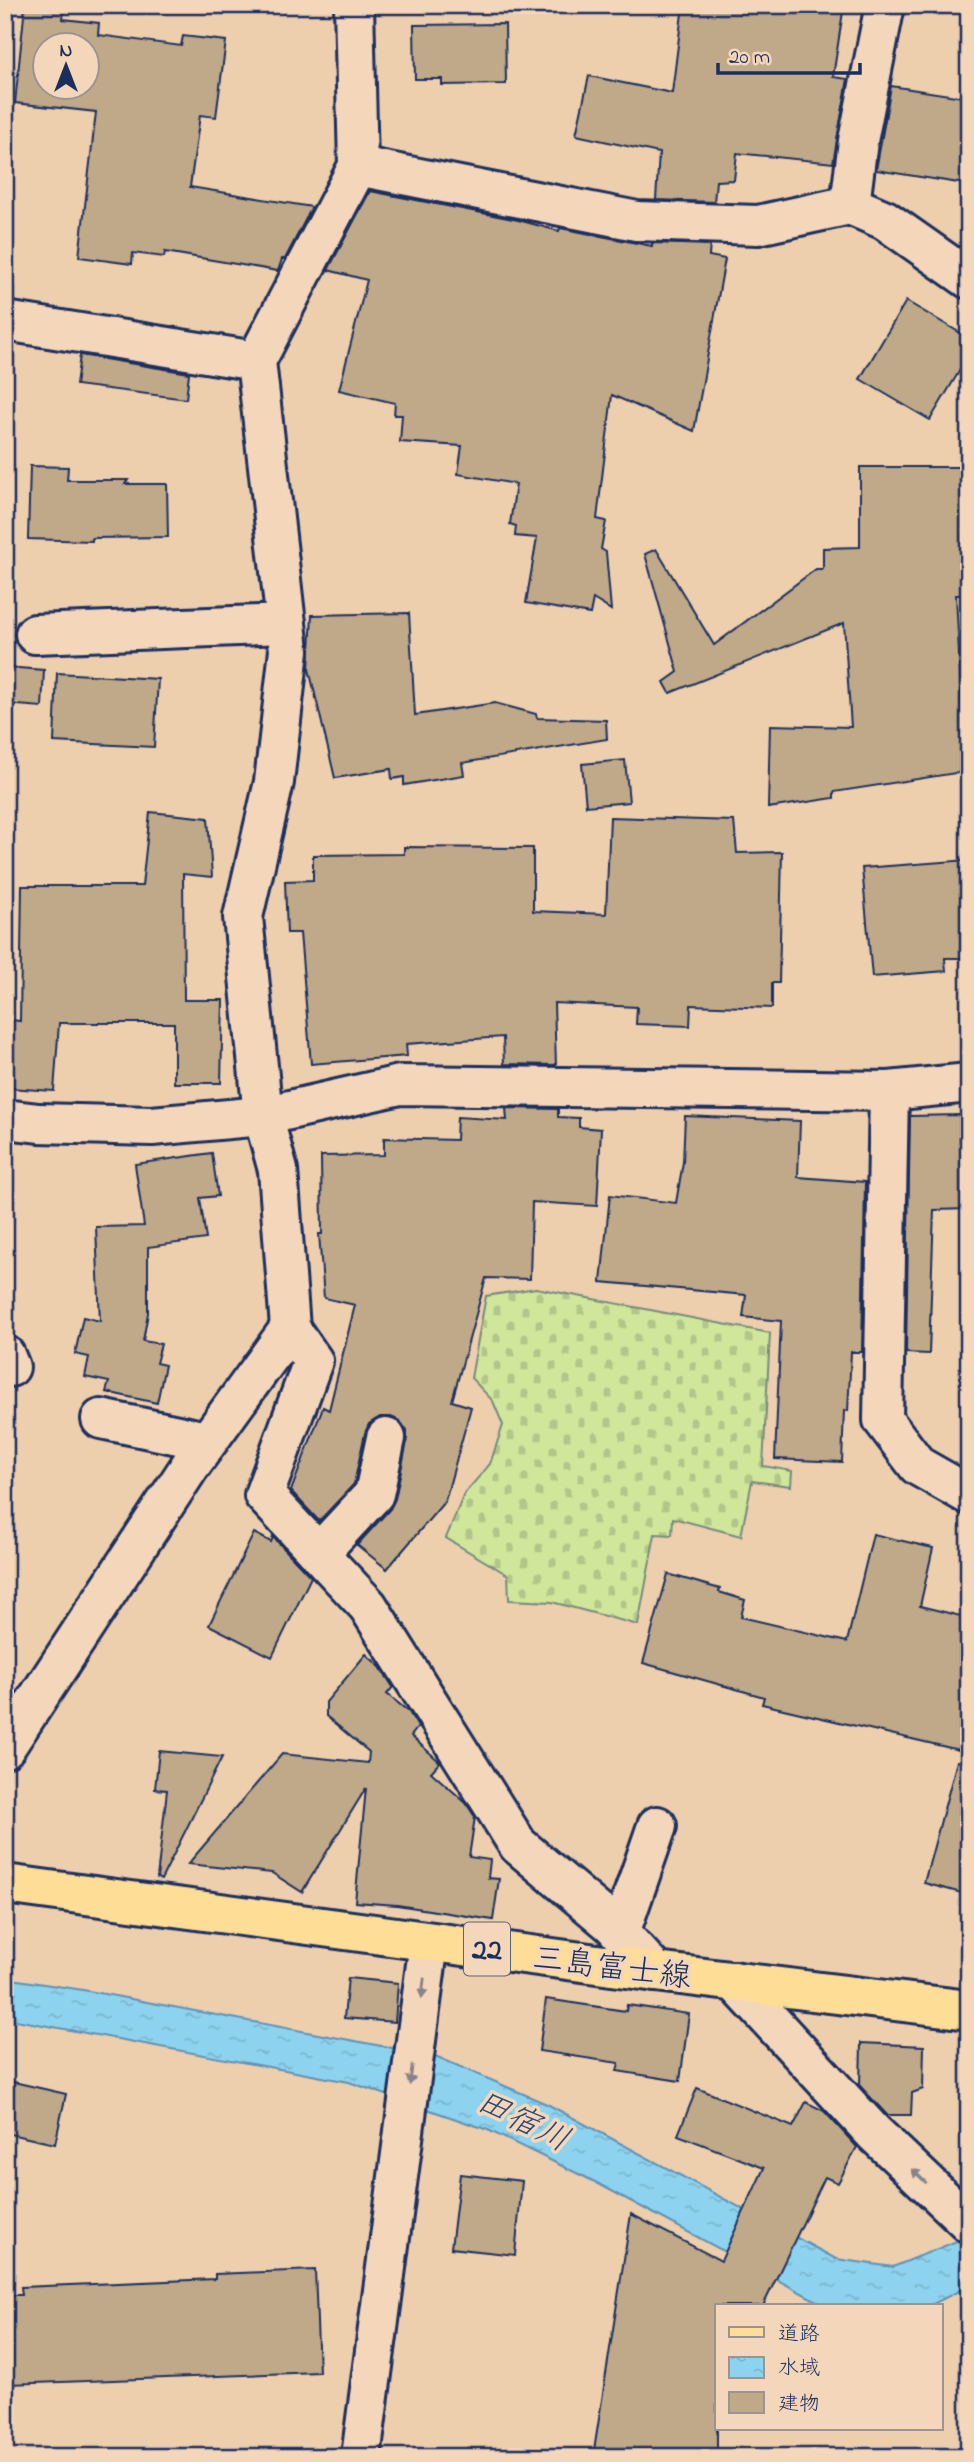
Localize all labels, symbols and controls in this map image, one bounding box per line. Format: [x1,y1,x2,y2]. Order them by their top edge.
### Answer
north arrow [32,32,102,102]
scale bar [718,32,860,76]
text: N [60,38,73,65]
text: 20 m [729,43,770,73]
road number: 22 [464,1923,510,1976]
street label: 三島富士線 [529,1936,694,2003]
one-way arrow [417,1977,428,1999]
one-way arrow [406,2064,417,2086]
water label: 田宿川 [467,2079,577,2166]
one-way arrow [910,2168,928,2184]
legend [715,2304,942,2430]
text: 道路 [778,2320,820,2350]
text: 水域 [778,2354,820,2384]
text: 建物 [778,2390,820,2420]

